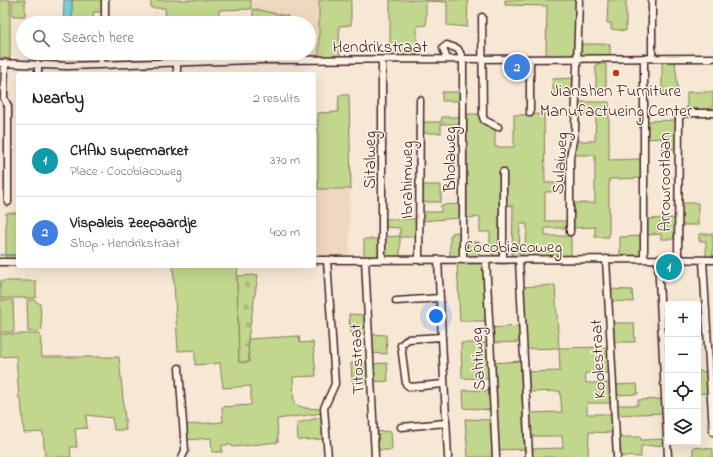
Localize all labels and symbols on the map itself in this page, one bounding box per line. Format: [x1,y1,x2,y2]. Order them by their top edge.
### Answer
street label: Hendrikstraat [333,35,428,60]
pin: 2 [504,52,530,82]
marker: Jianshen Furniture Manufactueing Center [611,68,621,78]
place label: Jianshen Furniture Manufactueing Center [540,79,693,126]
street label: Bholaweg [438,126,465,193]
street label: Sitalweg [358,131,385,189]
street label: Sulaiweg [546,131,577,195]
street label: Arrowrootlaan [653,132,678,232]
street label: Ibrahimweg [395,141,422,219]
street label: Cocobiacoweg [464,235,562,262]
pin: 1 [656,252,682,282]
your location [426,306,446,326]
street label: Koolestraat [584,318,613,399]
street label: Titostraat [343,322,372,395]
street label: Sahtiweg [464,327,495,391]

